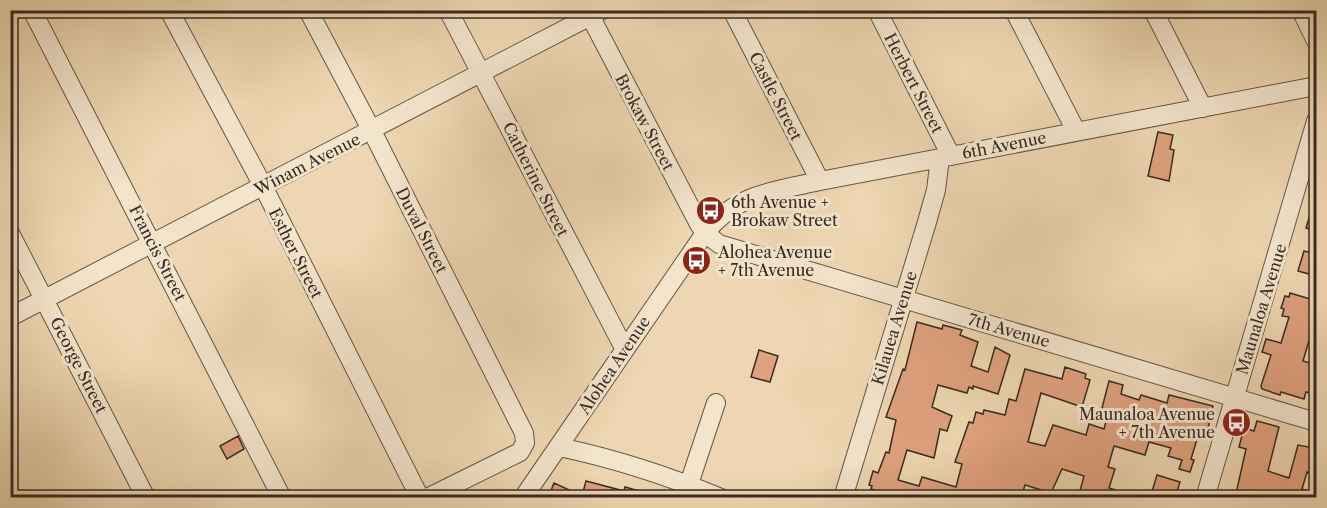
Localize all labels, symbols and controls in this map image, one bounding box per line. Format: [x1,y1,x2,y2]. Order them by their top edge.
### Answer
street label: Herbert Street [880,30,948,137]
street label: Castle Street [745,48,807,144]
street label: Brokaw Street [611,70,679,174]
street label: Catherine Street [499,119,574,240]
street label: 6th Avenue [960,127,1048,163]
street label: Winam Avenue [250,129,363,200]
street label: Duval Street [392,184,452,277]
place label: 6th Avenue + Brokaw Street [731,192,838,230]
bus stop icon: 6th Avenue + Brokaw Street [694,195,726,227]
street label: Francis Street [125,202,191,305]
street label: Esther Street [265,205,327,302]
street label: Maunaloa Avenue [1232,241,1290,377]
place label: Alohea Avenue + 7th Avenue [717,242,832,280]
bus stop icon: Alohea Avenue + 7th Avenue [681,245,713,277]
street label: Kilauea Avenue [867,269,921,387]
street label: 7th Avenue [966,309,1052,351]
street label: Alohea Avenue [573,312,654,419]
street label: George Street [46,314,112,417]
place label: Maunaloa Avenue + 7th Avenue [1079,404,1215,442]
bus stop icon: Maunaloa Avenue + 7th Avenue [1220,407,1252,439]

